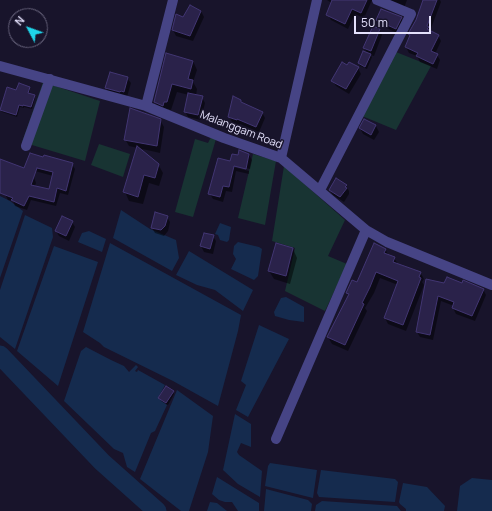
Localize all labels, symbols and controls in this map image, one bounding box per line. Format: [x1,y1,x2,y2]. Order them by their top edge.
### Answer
north arrow [8,8,48,48]
scale bar [356,8,433,34]
text: N [11,13,28,28]
text: 50 m [361,14,388,31]
street label: Malanggam Road [198,108,284,152]

